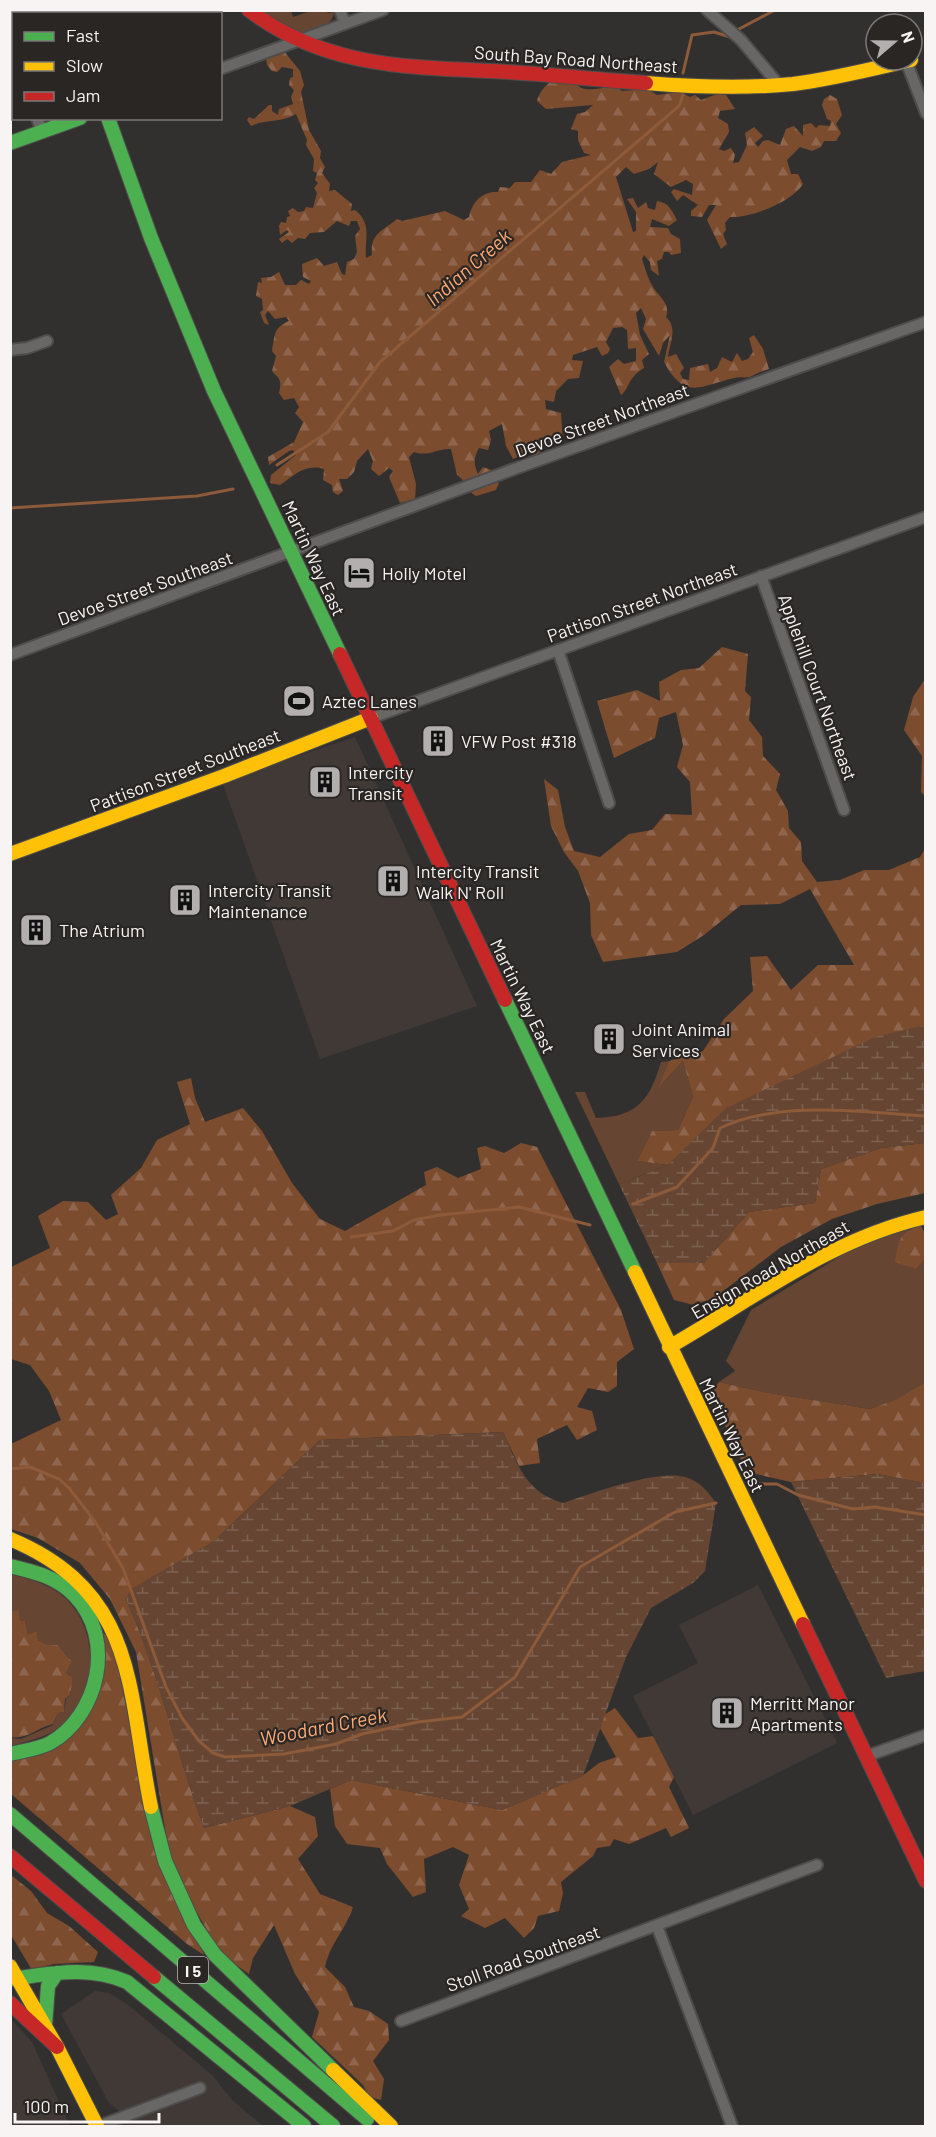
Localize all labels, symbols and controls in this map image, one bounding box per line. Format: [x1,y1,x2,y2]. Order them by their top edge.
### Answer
legend [12,12,222,120]
north arrow [864,12,924,72]
text: Fast [66,24,100,46]
text: N [898,28,919,45]
street label: South Bay Road Northeast [473,41,679,77]
text: Slow [66,54,103,76]
text: Jam [66,84,100,106]
water label: Indian Creek [421,223,516,310]
street label: Devoe Street Northeast [512,378,692,462]
street label: Martin Way East [278,497,350,619]
street label: Devoe Street Southeast [55,546,235,630]
hotel icon: Holly Motel [341,555,377,591]
street label: Pattison Street Northeast [544,557,740,647]
place label: Holly Motel [382,562,466,584]
street label: Applehill Court Northeast [774,591,862,783]
sports icon: Aztec Lanes [281,683,317,719]
place label: Aztec Lanes [322,690,417,712]
building icon: VFW Post #318 [420,723,456,759]
street label: Pattison Street Southeast [87,724,283,816]
place label: VFW Post #318 [461,730,577,752]
place label: Intercity Transit [348,761,414,804]
building icon: Intercity Transit [307,764,343,800]
place label: Intercity Transit Walk N' Roll [416,860,540,903]
building icon: Intercity Transit Walk N' Roll [375,863,411,899]
place label: Intercity Transit Maintenance [208,879,332,922]
building icon: Intercity Transit Maintenance [167,882,203,918]
building icon: The Atrium [18,912,54,948]
place label: The Atrium [59,919,145,941]
street label: Martin Way East [486,935,560,1057]
place label: Joint Animal Services [632,1018,730,1061]
building icon: Joint Animal Services [591,1021,627,1057]
street label: Ensign Road Northeast [687,1215,853,1323]
street label: Martin Way East [695,1374,769,1496]
place label: Merritt Manor Apartments [750,1692,855,1735]
building icon: Merritt Manor Apartments [709,1695,745,1731]
water label: Woodard Creek [257,1702,389,1750]
street label: Stoll Road Southeast [443,1920,603,1996]
road number: I 5 [178,1957,208,1983]
scale bar [15,2086,159,2124]
text: 100 m [24,2095,69,2117]

